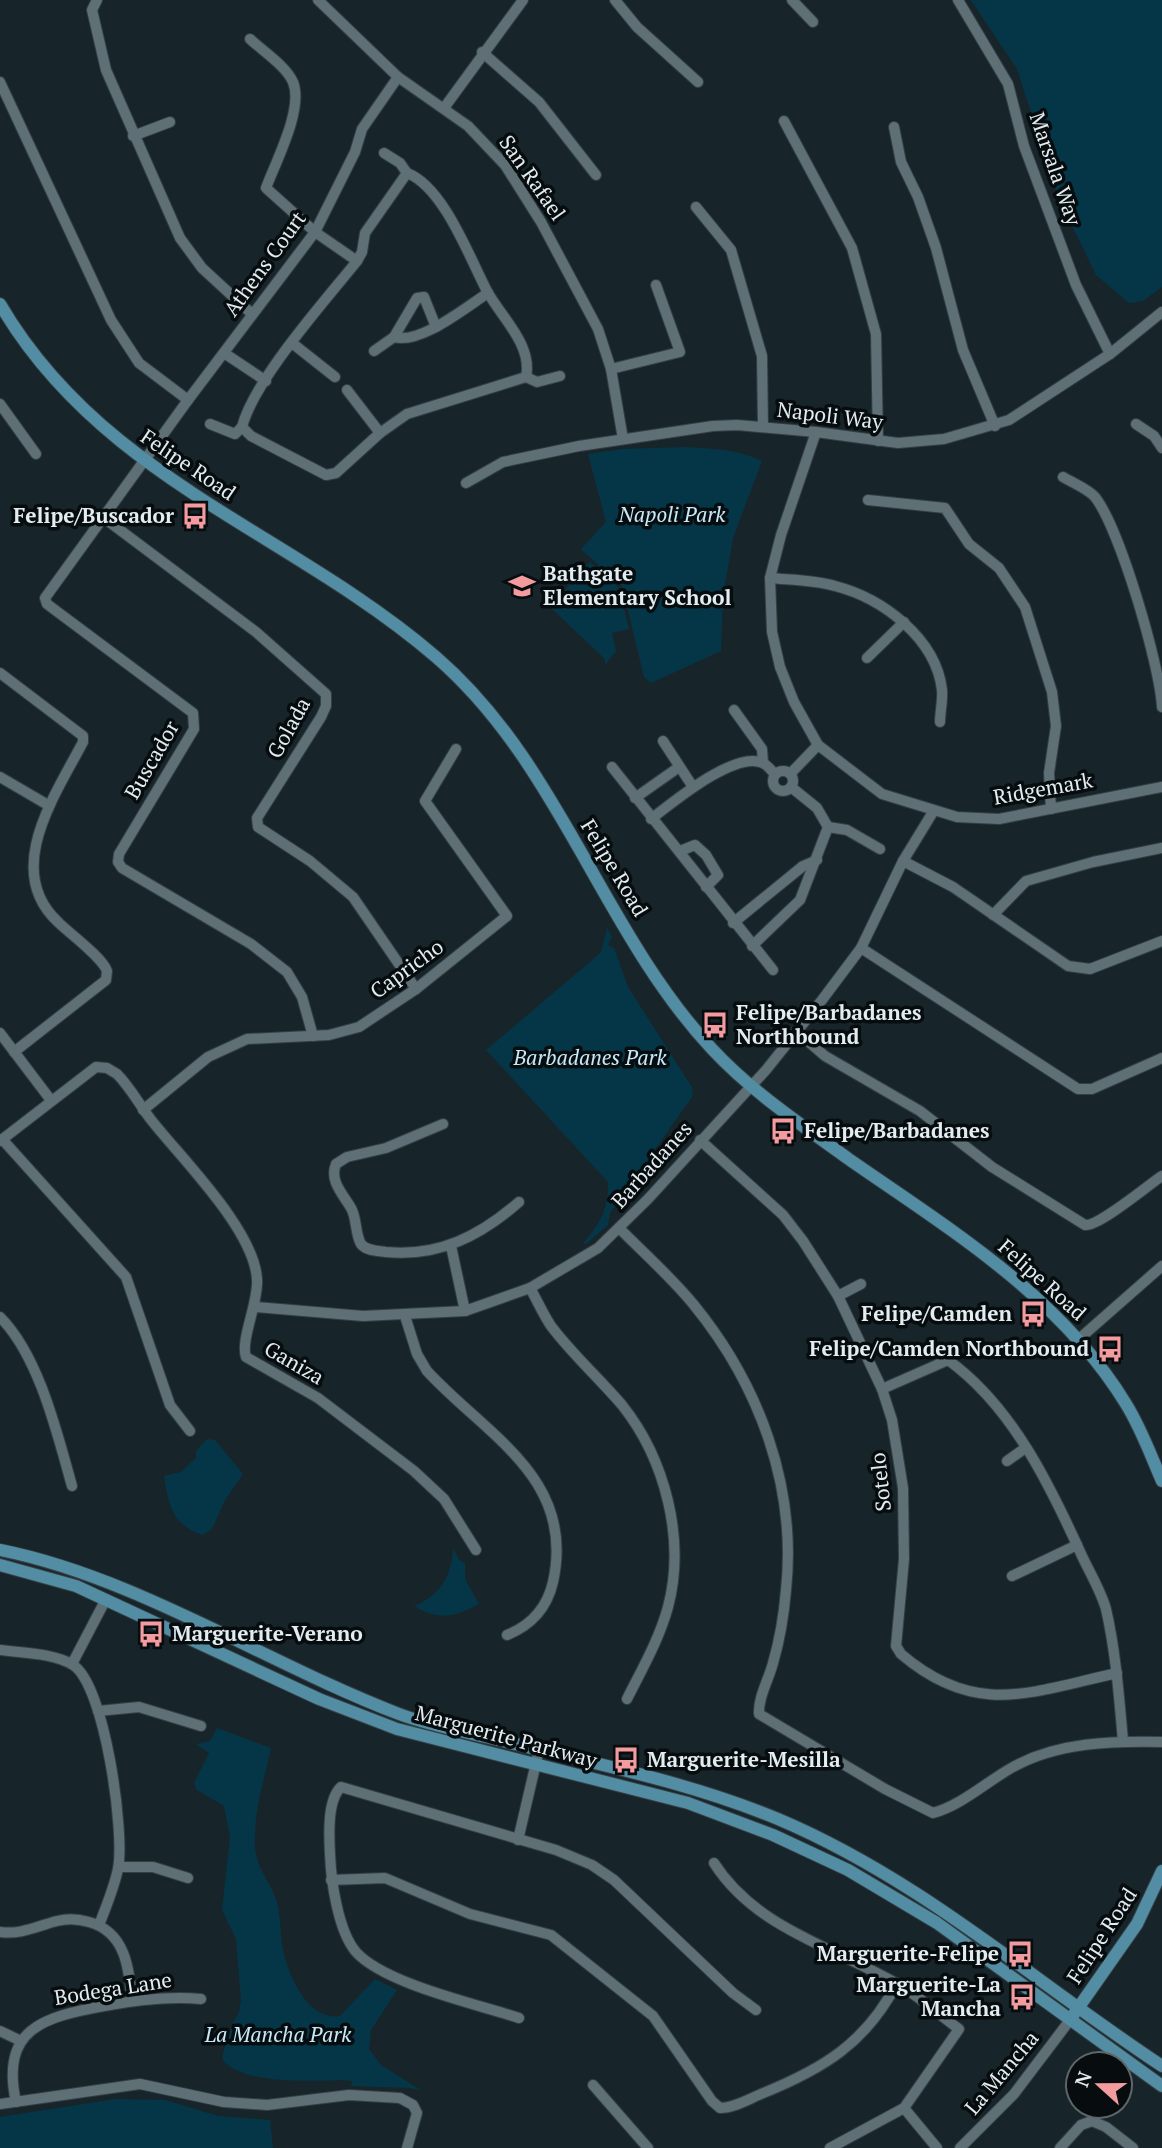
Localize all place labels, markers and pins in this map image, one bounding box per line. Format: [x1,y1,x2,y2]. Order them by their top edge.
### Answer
place label: Felipe/Buscador [13,501,174,529]
bus stop icon: Felipe/Buscador [180,501,210,531]
place label: Bathgate Elementary School [543,559,731,611]
school or university icon: Bathgate Elementary School [507,571,537,601]
place label: Felipe/Barbadanes Northbound [736,998,922,1050]
bus stop icon: Felipe/Barbadanes Northbound [700,1010,730,1040]
bus stop icon: Felipe/Barbadanes [768,1116,798,1146]
place label: Felipe/Barbadanes [804,1116,990,1144]
place label: Felipe/Camden [861,1299,1012,1327]
bus stop icon: Felipe/Camden [1018,1299,1048,1329]
place label: Felipe/Camden Northbound [809,1334,1089,1362]
bus stop icon: Felipe/Camden Northbound [1095,1334,1125,1364]
bus stop icon: Marguerite-Verano [136,1619,166,1649]
place label: Marguerite-Verano [172,1619,363,1647]
bus stop icon: Marguerite-Mesilla [611,1745,641,1775]
place label: Marguerite-Mesilla [647,1745,841,1773]
place label: Marguerite-Felipe [817,1939,999,1967]
bus stop icon: Marguerite-Felipe [1005,1939,1035,1969]
place label: Marguerite-La Mancha [856,1970,1001,2022]
bus stop icon: Marguerite-La Mancha [1007,1982,1037,2012]

